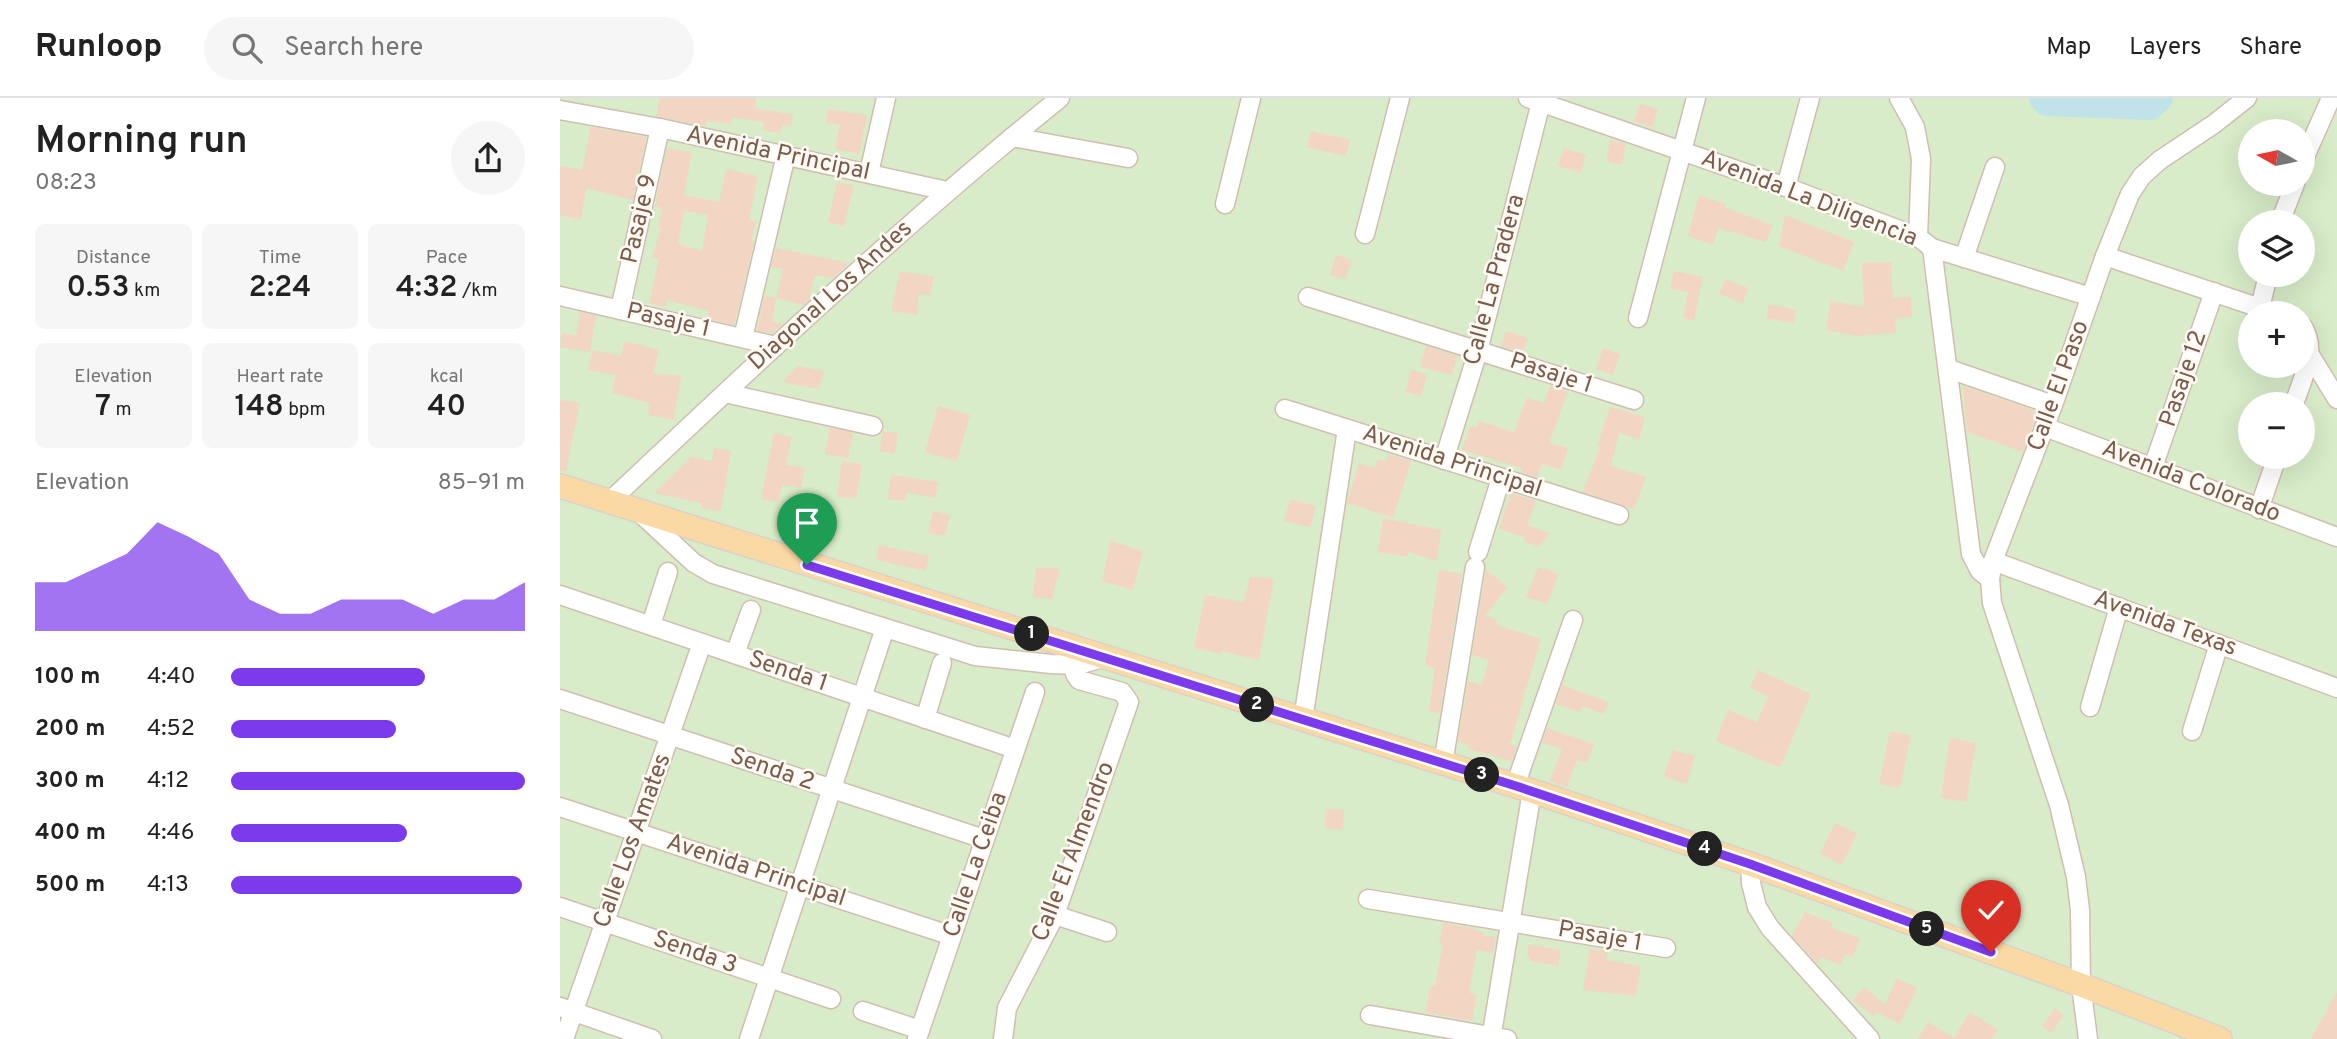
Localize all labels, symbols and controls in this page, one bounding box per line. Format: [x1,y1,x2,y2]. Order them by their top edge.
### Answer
search box [204,17,694,80]
text: Runloop [35,27,162,69]
icon: search [228,29,266,67]
text: Search here [284,32,423,65]
text: Map [2046,33,2091,63]
text: Layers [2129,33,2201,63]
text: Share [2239,33,2302,63]
text: Morning run [35,118,248,167]
north arrow [2238,119,2315,196]
map controls [2238,119,2315,469]
street label: Avenida Principal [683,120,873,188]
button: share [451,121,525,195]
street label: Avenida La Diligencia [1697,144,1921,254]
text: 08:23 [35,169,97,198]
street label: Pasaje 9 [615,171,665,267]
street label: Calle La Pradera [1458,191,1532,369]
button: layers [2238,210,2315,287]
street label: Diagonal Los Andes [743,214,919,378]
text: Distance [76,246,151,270]
text: Time [259,246,301,270]
text: Pace [426,246,468,270]
text: 0.53 [66,270,130,307]
text: 2:24 [249,270,311,307]
text: 4:32 [396,270,458,307]
text: km [130,279,160,303]
text: /km [458,279,498,303]
street label: Pasaje 1 [623,297,713,345]
button: + [2238,301,2315,378]
street label: Calle El Paso [2021,316,2097,456]
street label: Pasaje 12 [2154,327,2214,431]
street label: Pasaje 1 [1506,347,1596,401]
text: Elevation [74,365,152,389]
text: Heart rate [237,365,323,389]
text: kcal [430,365,464,389]
text: 7 [95,389,111,426]
text: 148 [234,389,284,426]
text: 40 [427,389,466,426]
button: − [2238,392,2315,469]
text: m [111,398,132,422]
text: bpm [284,398,326,422]
street label: Avenida Principal [1358,419,1546,505]
street label: Avenida Colorado [2097,434,2285,530]
text: Elevation [35,469,130,498]
text: 85–91 m [438,469,525,498]
pin [777,493,837,565]
icon: arrive [788,504,826,542]
street label: Avenida Texas [2089,584,2241,664]
pin: 1 [1014,616,1050,652]
text: 1 [1028,621,1035,645]
street label: Senda 1 [744,645,832,699]
text: 100 m [35,663,100,692]
text: 4:40 [147,663,196,692]
pin: 2 [1240,688,1274,722]
text: 2 [1251,692,1262,716]
text: 200 m [35,715,105,744]
text: 4:52 [147,715,195,744]
street label: Senda 2 [726,742,818,798]
street label: Calle Los Amates [588,750,678,932]
street label: Calle El Almendro [1026,758,1122,946]
pin: 3 [1464,758,1500,792]
text: 3 [1476,762,1487,786]
text: 300 m [35,767,105,796]
text: 4:12 [147,767,189,796]
street label: Calle La Ceiba [937,788,1015,942]
text: 400 m [35,819,106,848]
text: 4:46 [147,819,194,848]
street label: Avenida Principal [662,828,850,914]
pin: 4 [1688,832,1722,866]
text: 4 [1698,836,1711,860]
text: 500 m [35,871,105,900]
text: 4:13 [147,871,189,900]
pin [1961,880,2021,952]
icon: check [1972,891,2010,929]
pin: 5 [1910,912,1944,946]
street label: Pasaje 1 [1555,915,1645,959]
text: 5 [1921,916,1932,940]
street label: Senda 3 [649,925,741,981]

